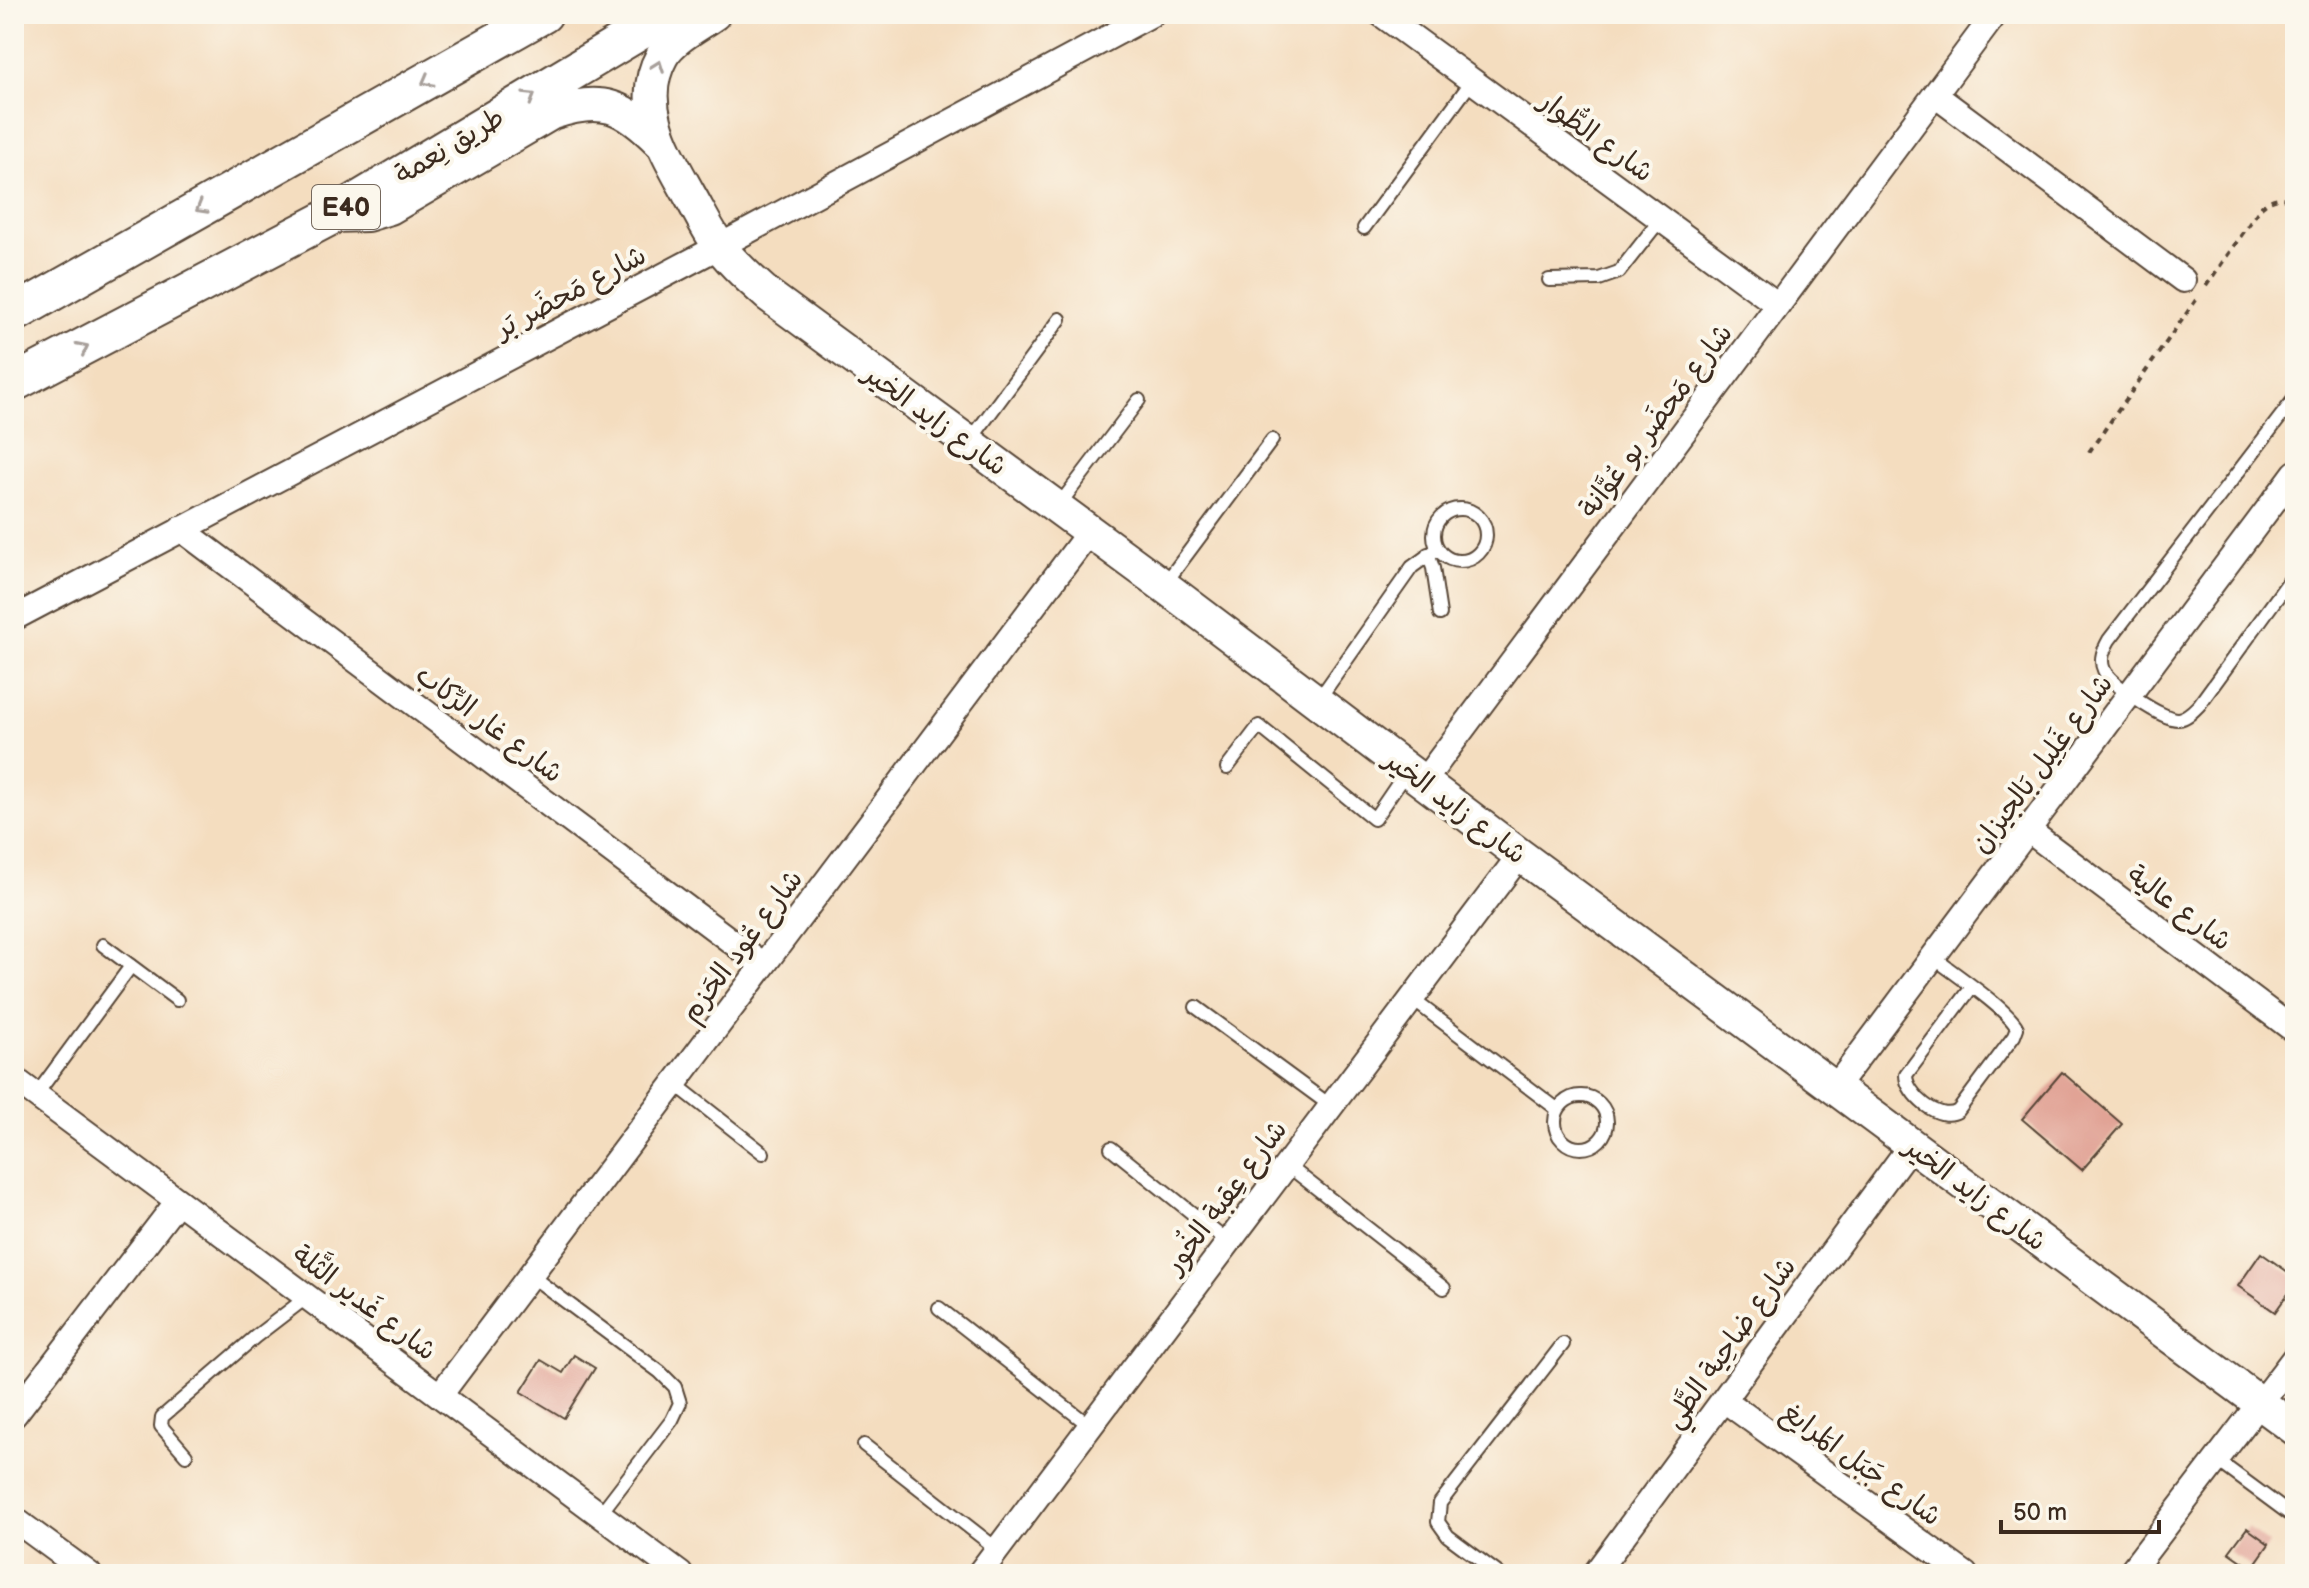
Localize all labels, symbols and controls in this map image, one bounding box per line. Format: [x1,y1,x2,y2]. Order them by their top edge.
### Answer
one-way arrow [649,60,665,74]
one-way arrow [421,71,436,86]
street label: شارع الطُّوار [1530,81,1661,191]
one-way arrow [521,92,536,107]
street label: طريق نِعمة [389,101,510,192]
road number: E40 [312,185,380,229]
one-way arrow [195,199,209,214]
street label: شارع مَحضَر بَر [487,238,653,349]
street label: شارع مَحضَر بو عُوَّانة [1572,317,1742,526]
one-way arrow [75,342,90,357]
street label: شارع زايد الخير [854,356,1013,485]
street label: شارع غار الرِّكاب [408,658,569,792]
street label: شارع غَلِيل بَالجيزان [1964,668,2122,861]
street label: شارع زايد الخير [1375,742,1533,873]
street label: شارع عالية [2119,858,2238,960]
street label: شارع عُود الحَزم [674,863,813,1031]
street label: شارع عِقبة الخُور [1154,1112,1296,1283]
street label: شارع زايد الخير [1895,1129,2053,1260]
street label: شارع غَدير الثَّلة [284,1234,446,1370]
street label: شارع ضاحِية الطَّي [1657,1251,1809,1439]
street label: شارع جَبَل المَرايغ [1774,1395,1947,1535]
scale bar [2001,1484,2159,1534]
text: 50 m [2013,1498,2067,1527]

